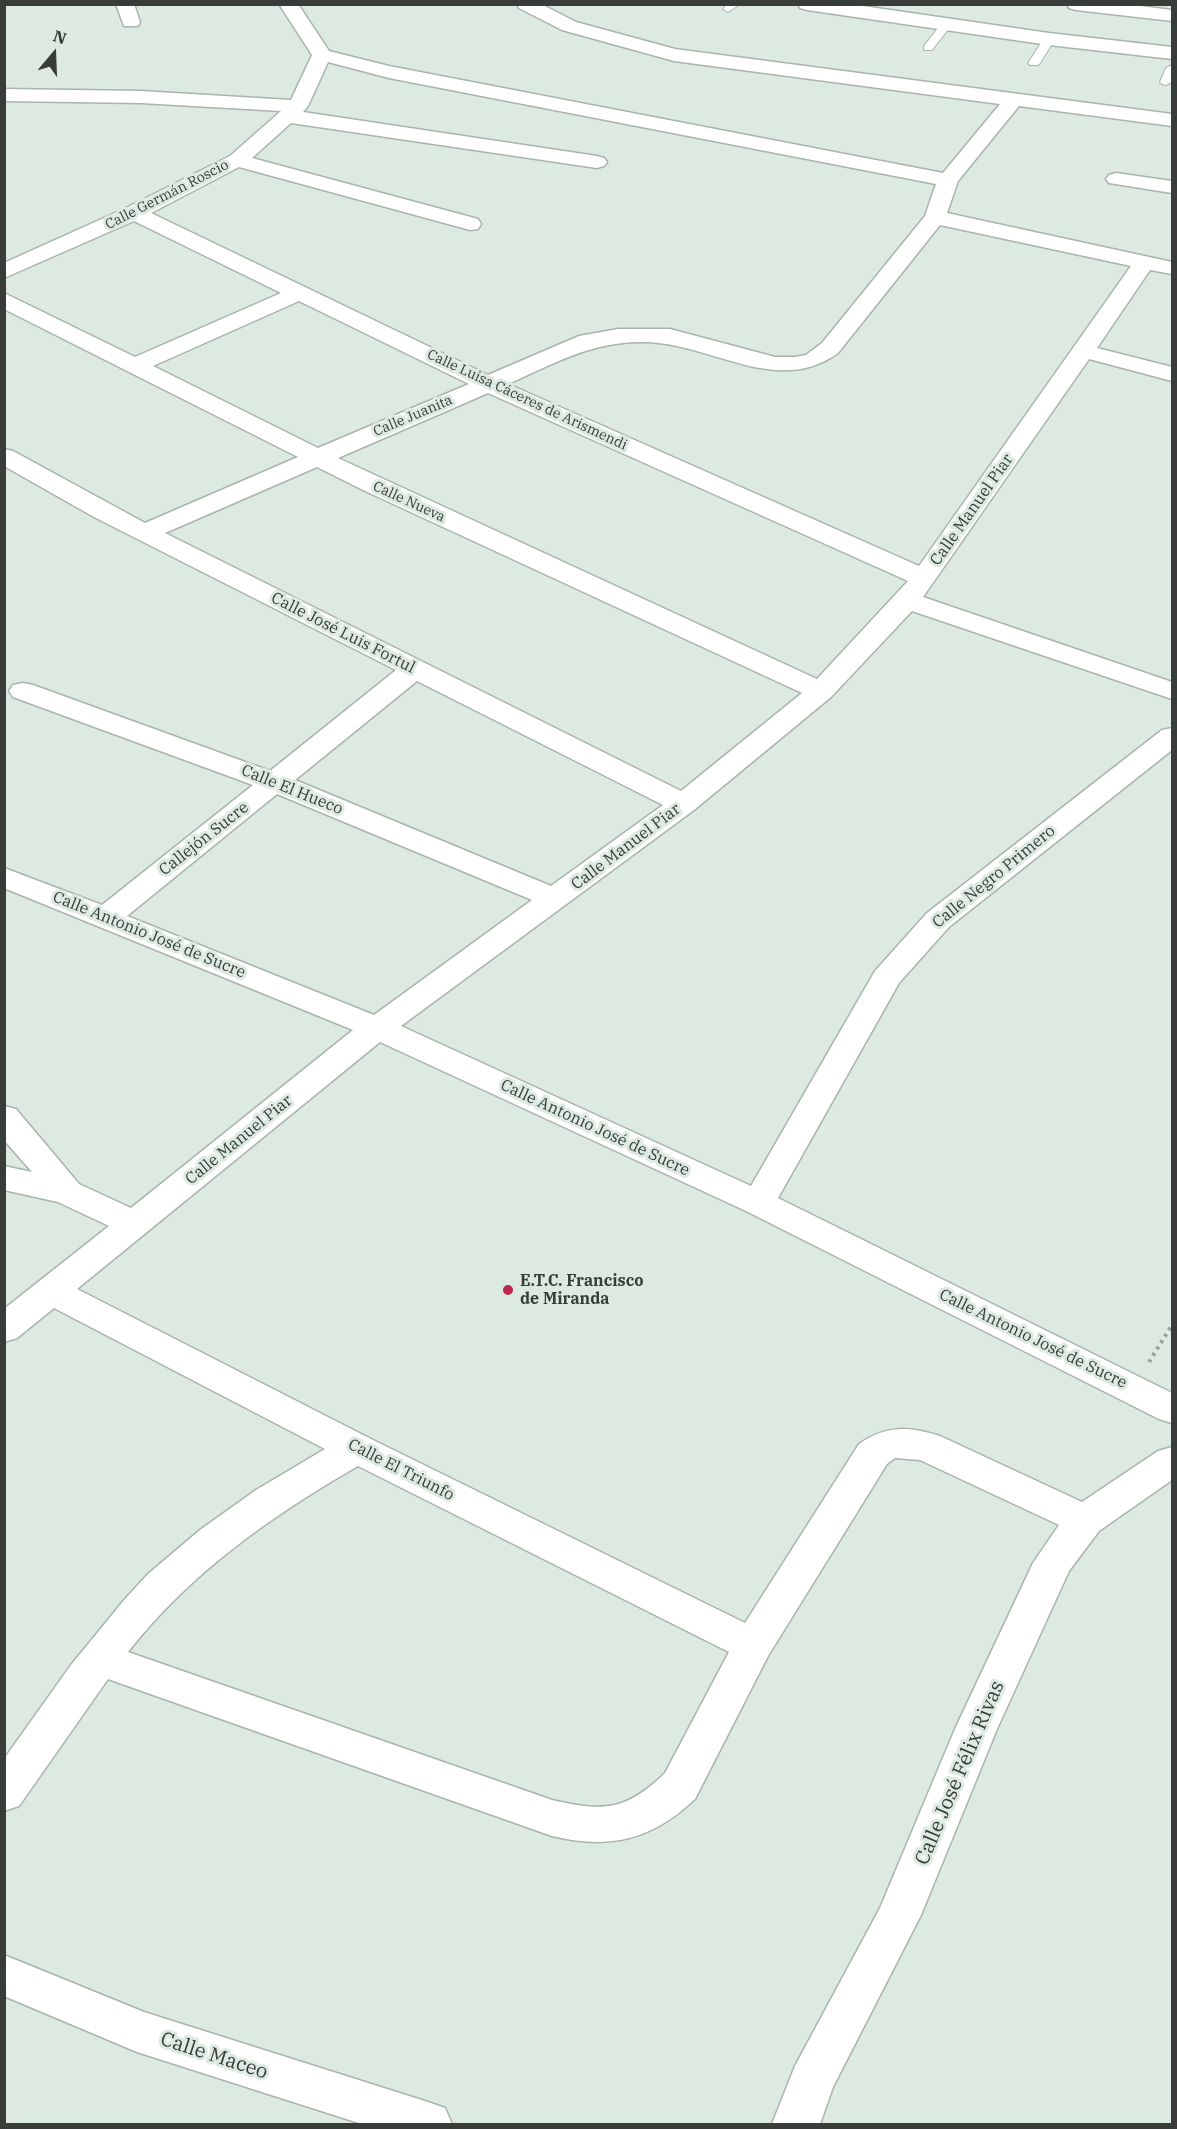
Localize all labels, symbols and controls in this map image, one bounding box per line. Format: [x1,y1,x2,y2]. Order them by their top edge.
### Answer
north arrow [24,24,84,84]
text: N [51,25,69,48]
street label: Calle Germán Roscio [103,157,231,233]
street label: Calle Luisa Cáceres de Arismendi [424,346,630,454]
street label: Calle Juanita [371,392,455,440]
street label: Calle Manuel Piar [926,451,1018,569]
street label: Calle Nueva [370,478,448,526]
street label: Calle José Luis Fortul [268,588,418,678]
street label: Calle El Hueco [238,761,346,819]
street label: Callejón Sucre [155,798,253,880]
street label: Calle Manuel Piar [568,800,684,894]
street label: Calle Negro Primero [929,822,1059,932]
street label: Calle Antonio José de Sucre [50,887,248,983]
street label: Calle Antonio José de Sucre [497,1076,693,1180]
street label: Calle Manuel Piar [182,1091,296,1189]
place label: E.T.C. Francisco de Miranda [520,1271,644,1309]
marker: E.T.C. Francisco de Miranda [501,1283,515,1297]
street label: Calle Antonio José de Sucre [936,1285,1130,1393]
street label: Calle El Triunfo [345,1435,457,1505]
street label: Calle José Félix Rivas [910,1677,1010,1869]
street label: Calle Maceo [157,2027,271,2085]

